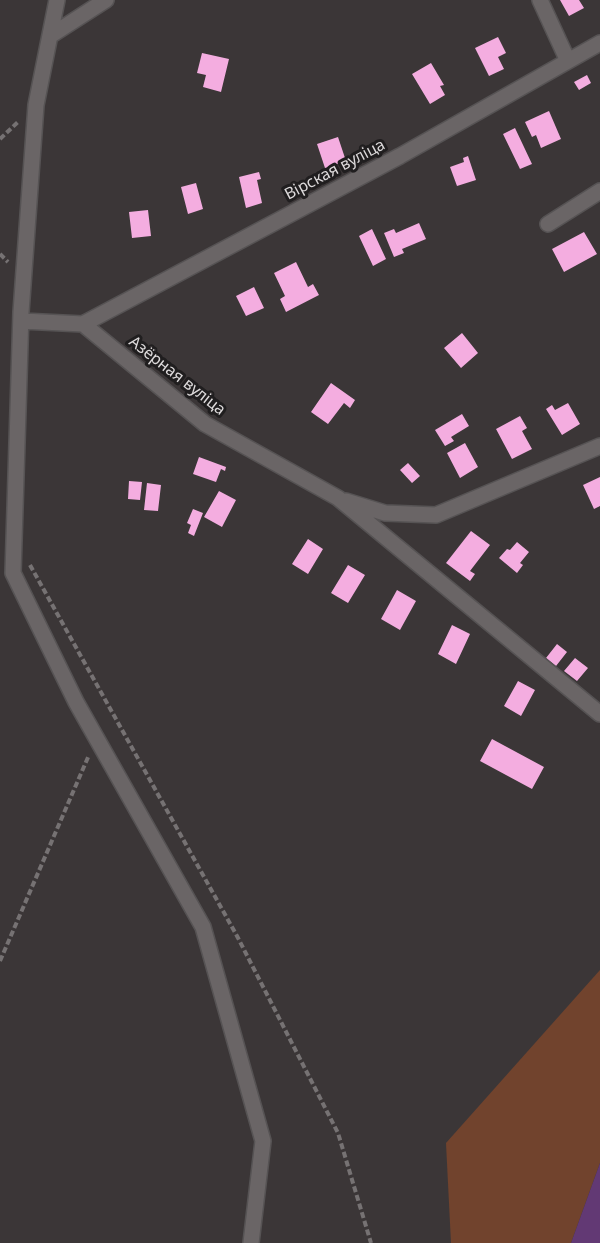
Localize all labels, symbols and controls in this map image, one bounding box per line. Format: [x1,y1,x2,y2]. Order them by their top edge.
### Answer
street label: Вірская вуліца [281,135,389,205]
street label: Азёрная вуліца [125,332,229,420]

